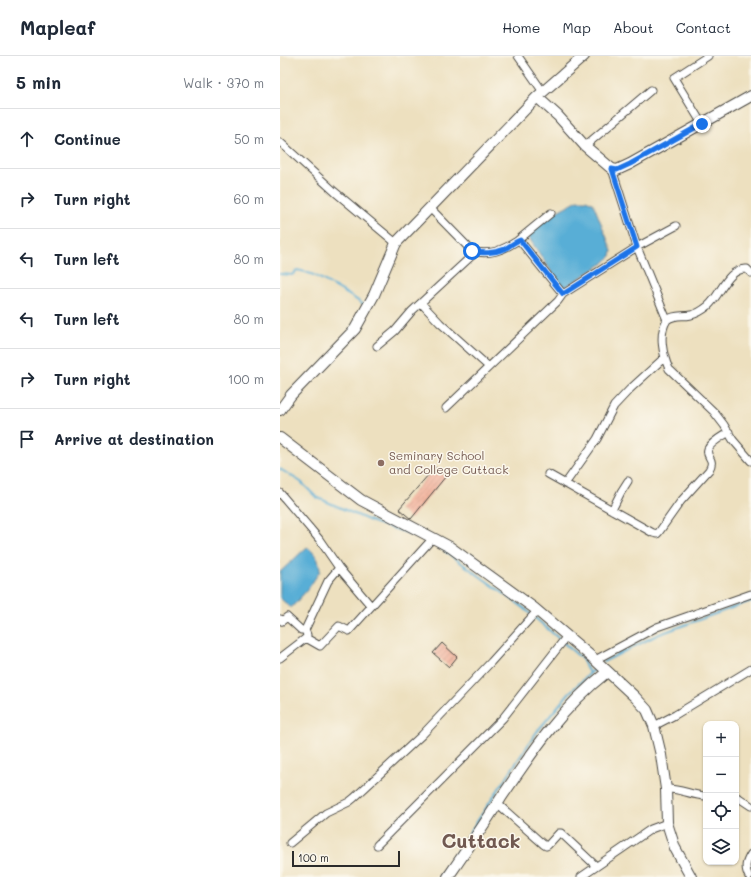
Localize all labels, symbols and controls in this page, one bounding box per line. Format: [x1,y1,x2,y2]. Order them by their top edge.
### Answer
text: Mapleaf [20,15,95,40]
text: Home [502,18,540,37]
text: Map [562,18,591,37]
text: About [613,18,654,37]
text: Contact [676,18,731,37]
text: 5 min [16,71,61,93]
text: Walk · 370 m [183,74,264,91]
route end [693,115,711,133]
icon: ahead [16,128,38,150]
text: Continue [54,129,121,149]
text: 50 m [234,130,264,147]
icon: right [16,188,38,210]
text: Turn right [54,189,131,209]
text: 60 m [234,190,264,207]
route start [463,242,481,260]
icon: left [16,248,38,270]
text: Turn left [54,249,119,269]
text: 80 m [234,250,264,267]
icon: left [16,308,38,330]
text: Turn left [54,309,119,329]
text: 80 m [234,310,264,327]
icon: right [16,368,38,390]
text: Turn right [54,369,131,389]
text: 100 m [228,370,264,387]
icon: arrive [16,428,38,450]
text: Arrive at destination [54,429,214,449]
place label: Seminary School and College Cuttack [389,447,509,477]
marker: Seminary School and College Cuttack [376,458,386,468]
map controls [703,721,739,865]
button: + [703,721,739,757]
button: − [703,757,739,793]
button: locate [703,793,739,829]
district label: Cuttack [441,827,521,853]
button: layers [703,829,739,865]
scale bar [292,849,400,868]
text: 100 m [298,850,329,865]

